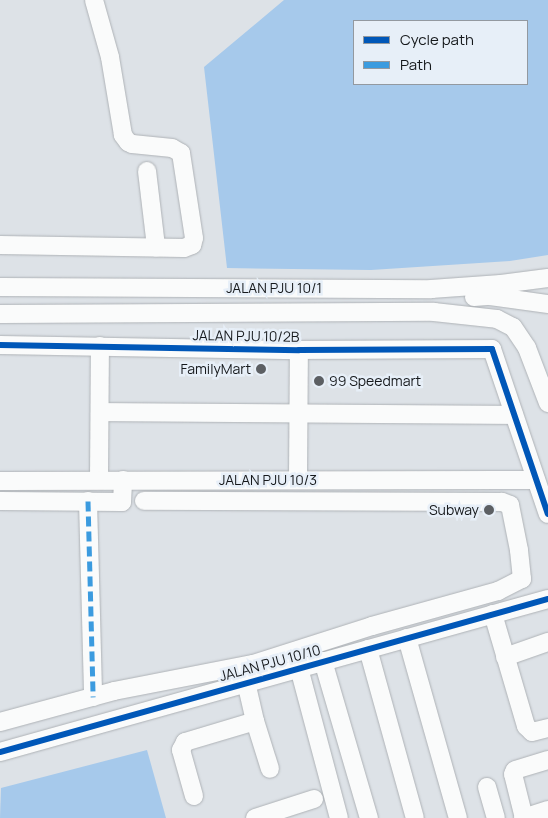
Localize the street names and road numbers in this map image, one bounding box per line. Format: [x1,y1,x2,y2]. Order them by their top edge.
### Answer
street label: JALAN PJU 10/1 [226,280,322,296]
street label: JALAN PJU 10/2B [192,327,300,345]
street label: JALAN PJU 10/3 [219,472,317,488]
street label: JALAN PJU 10/10 [217,641,323,685]

